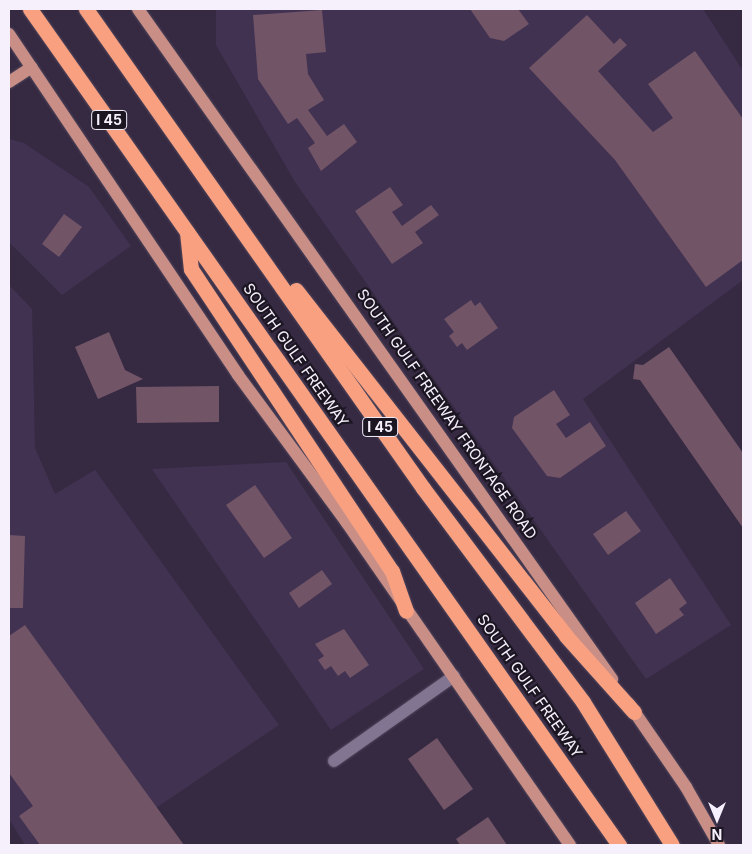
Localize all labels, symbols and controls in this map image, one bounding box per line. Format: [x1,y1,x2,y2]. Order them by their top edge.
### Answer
road number: I 45 [90,108,128,132]
street label: SOUTH GULF FREEWAY [240,280,352,430]
street label: SOUTH GULF FREEWAY FRONTAGE ROAD [353,286,541,542]
road number: I 45 [361,416,399,438]
street label: SOUTH GULF FREEWAY [474,611,586,761]
north arrow [692,794,742,844]
text: N [712,826,722,843]

